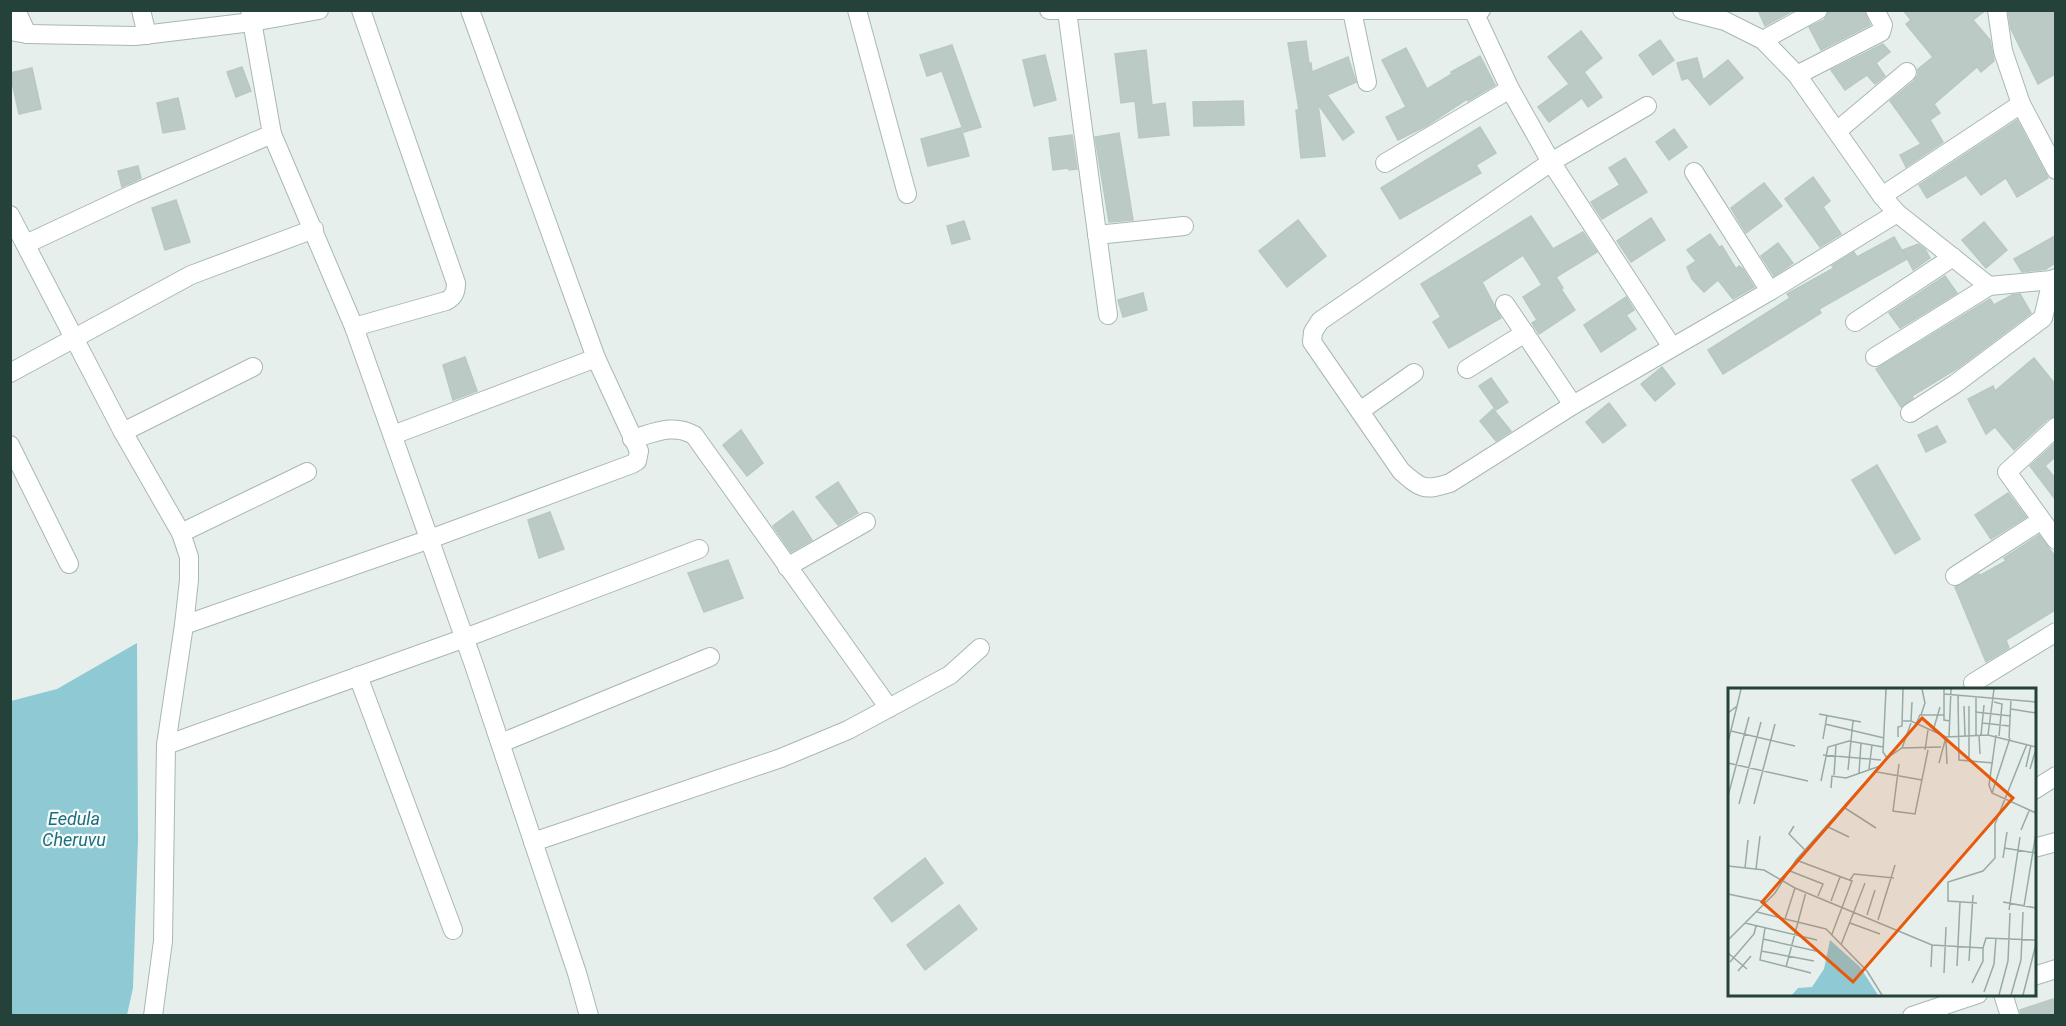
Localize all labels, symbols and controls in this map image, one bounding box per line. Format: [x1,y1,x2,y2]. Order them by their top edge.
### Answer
inset map [1728,688,2036,996]
water label: Eedula Cheruvu [42,808,106,850]

